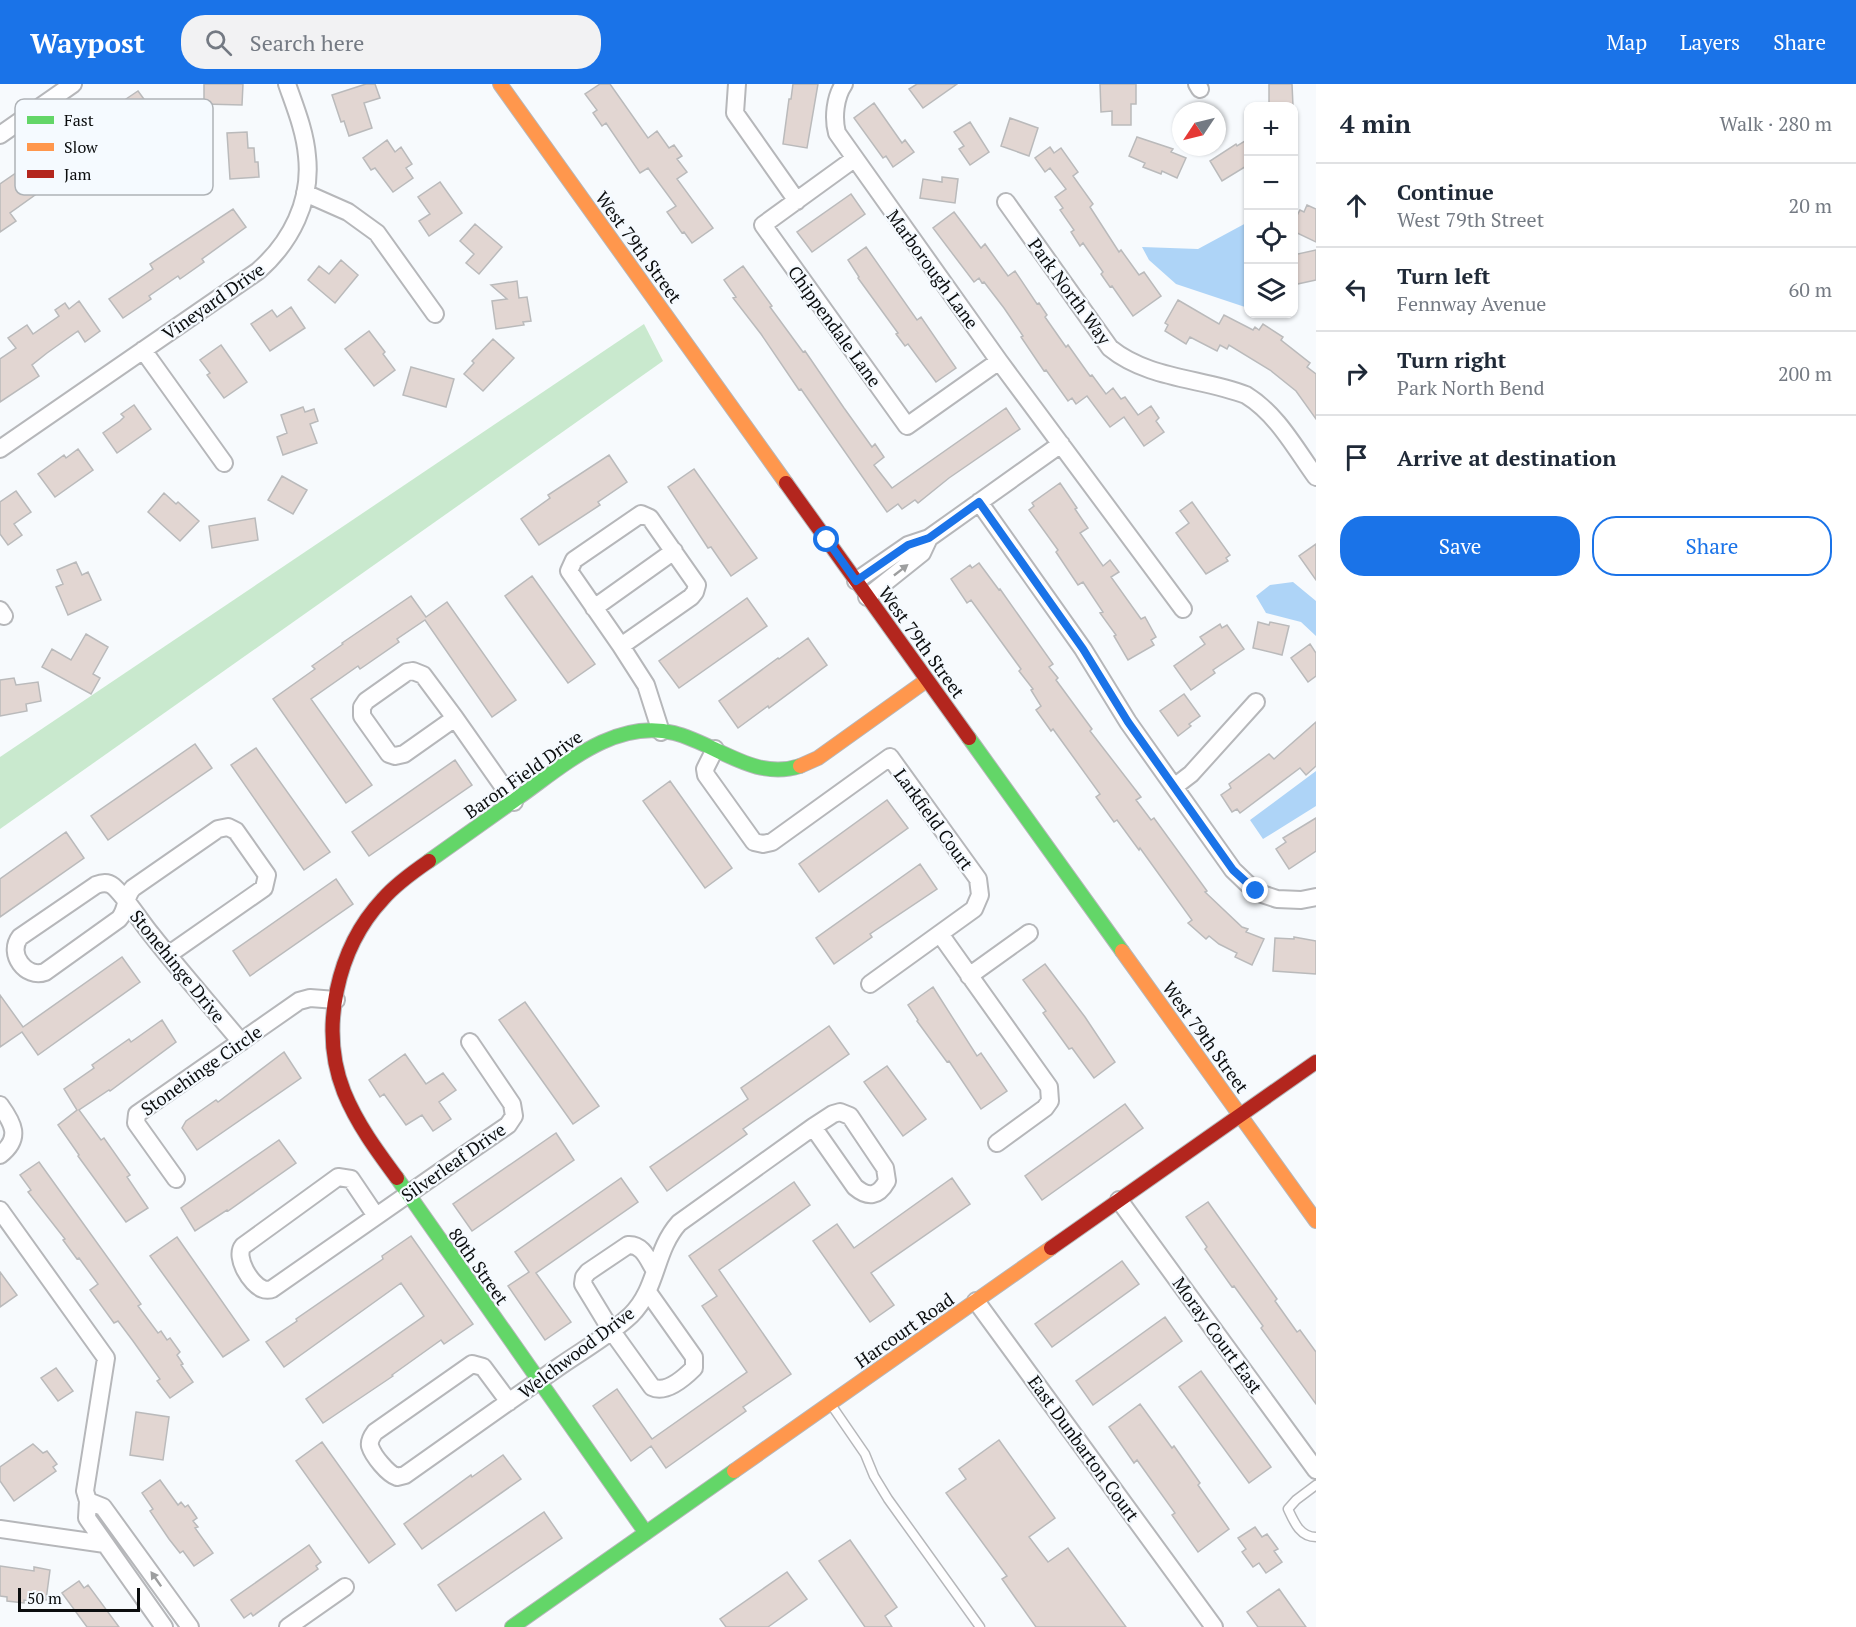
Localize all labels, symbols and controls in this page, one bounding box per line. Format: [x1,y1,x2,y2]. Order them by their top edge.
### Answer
search box [181,15,601,69]
text: Waypost [30,24,145,61]
icon: search [202,26,235,59]
text: Search here [250,28,364,57]
text: Map [1606,28,1647,56]
text: Layers [1680,28,1740,56]
text: Share [1773,28,1826,56]
legend [15,99,213,195]
north arrow [1172,102,1226,156]
map controls [1244,102,1298,318]
button: + [1244,102,1298,156]
text: 4 min [1340,106,1411,140]
text: Fast [64,109,94,131]
text: Walk · 280 m [1720,110,1832,137]
text: Slow [64,136,98,158]
button: − [1244,156,1298,210]
text: Jam [64,163,92,185]
text: Continue [1397,177,1494,206]
street label: West 79th Street [590,186,688,308]
icon: ahead [1340,189,1373,222]
text: 20 m [1789,192,1832,219]
street label: Marborough Lane [882,205,984,333]
text: West 79th Street [1397,206,1544,233]
button: locate [1244,210,1298,264]
street label: Park North Way [1023,233,1117,350]
street label: Vineyard Drive [157,257,269,345]
street label: Chippendale Lane [783,261,887,391]
text: Turn left [1397,261,1490,290]
button: layers [1244,264,1298,318]
icon: left [1340,273,1373,306]
text: 60 m [1789,276,1832,303]
text: Fennway Avenue [1397,290,1546,317]
text: Turn right [1397,345,1506,374]
icon: right [1340,357,1373,390]
text: 200 m [1778,360,1832,387]
text: Park North Bend [1397,374,1545,401]
icon: arrive [1340,441,1373,474]
text: Arrive at destination [1397,443,1616,472]
button: Save [1340,516,1580,576]
button: Share [1592,516,1832,576]
route start [813,526,839,552]
one-way arrow [894,564,909,576]
street label: West 79th Street [873,581,971,703]
street label: Baron Field Drive [459,724,587,824]
street label: Larkfield Court [889,763,979,875]
route end [1242,877,1268,903]
street label: Stonehinge Drive [125,905,231,1027]
street label: West 79th Street [1157,976,1255,1098]
street label: Stonehinge Circle [136,1019,266,1121]
street label: Silverleaf Drive [396,1117,510,1207]
street label: 80th Street [444,1223,514,1310]
street label: Moray Court East [1168,1272,1269,1398]
street label: Harcourt Road [850,1287,958,1373]
street label: Welchwood Drive [513,1301,639,1403]
street label: East Dunbarton Court [1023,1370,1145,1526]
one-way arrow [150,1572,162,1588]
scale bar [18,1585,140,1612]
text: 50 m [27,1587,62,1609]

